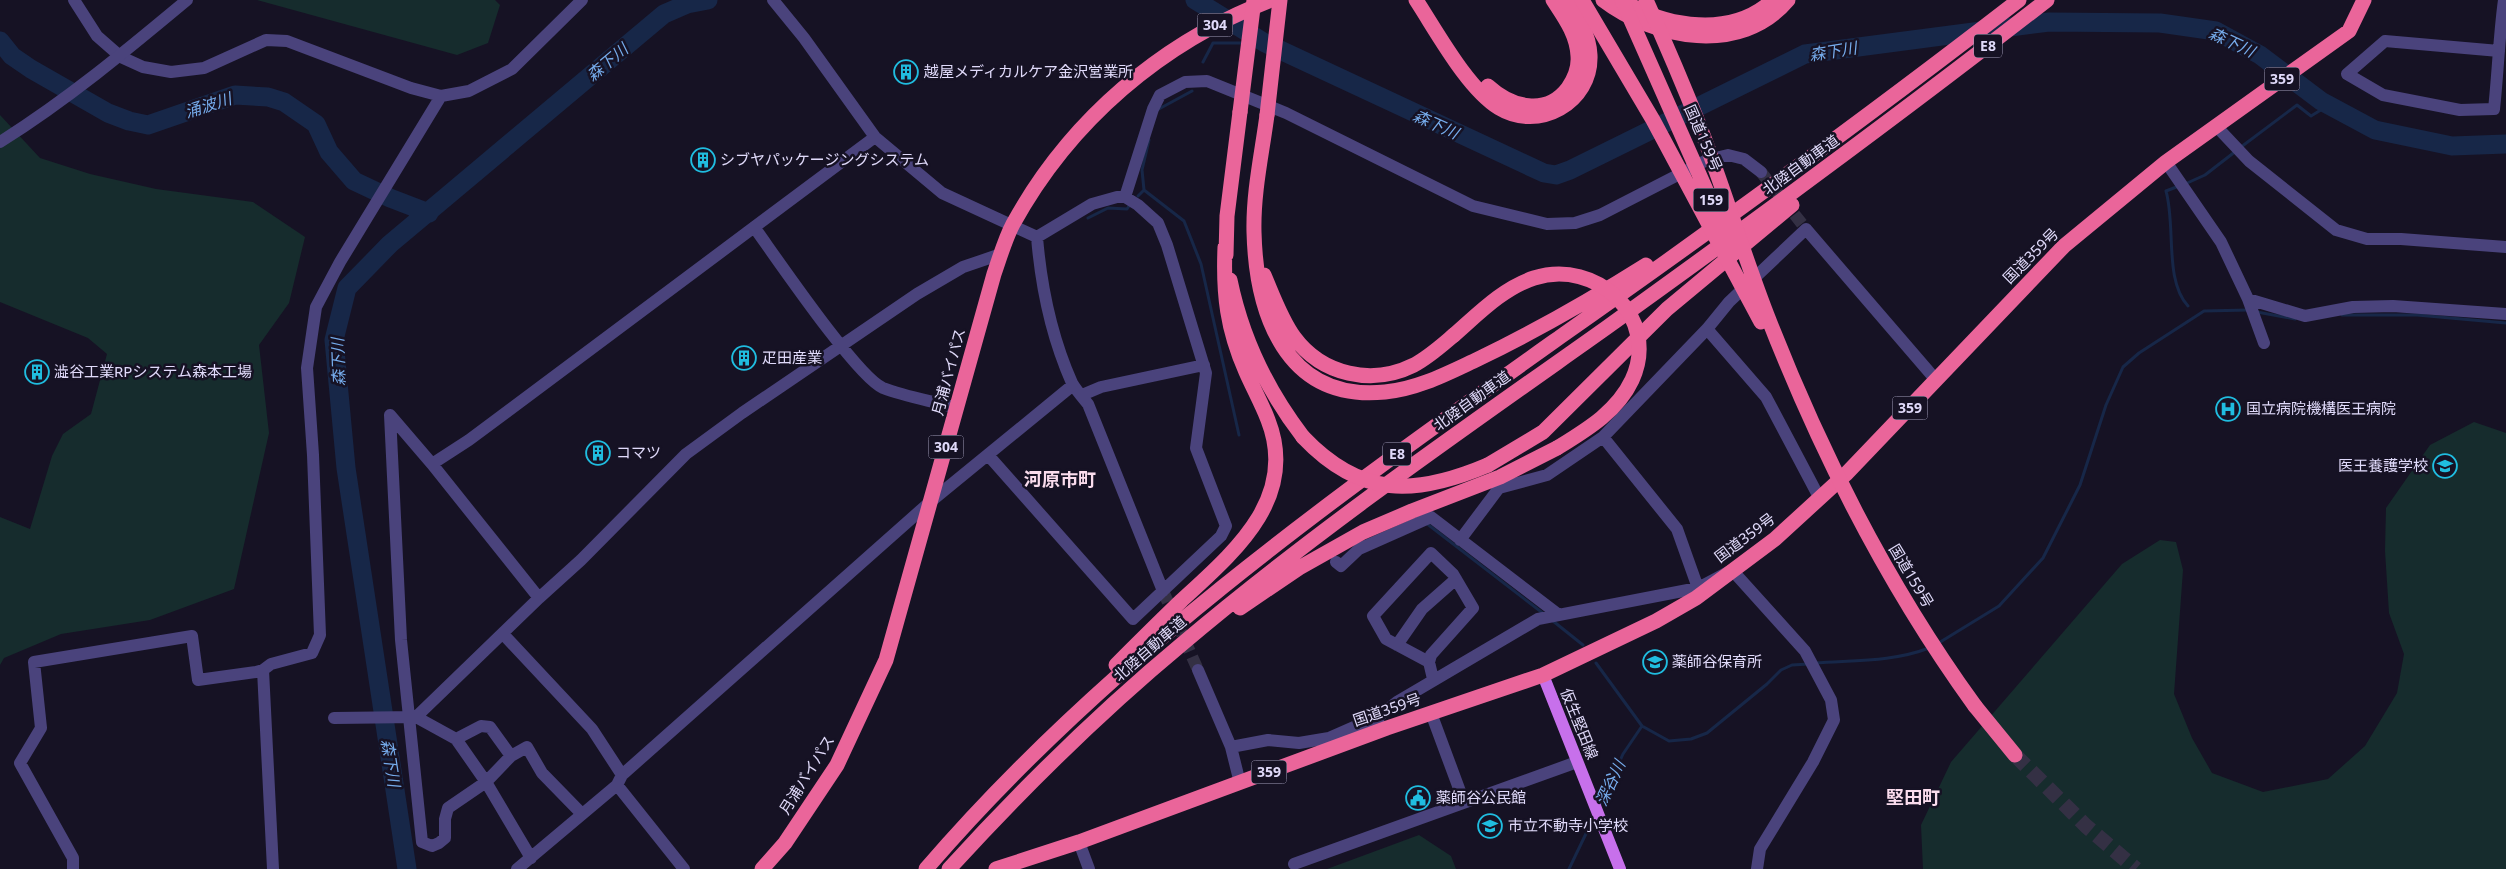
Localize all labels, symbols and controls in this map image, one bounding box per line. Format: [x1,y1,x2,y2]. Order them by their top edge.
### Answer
road number: 304 [1198,14,1232,36]
water label: 森下川 [2206,22,2260,63]
road number: E8 [1974,34,2002,58]
water label: 森下川 [1808,36,1860,66]
water label: 森下川 [582,37,634,86]
building icon: 越屋メディカルケア金沢営業所 [893,59,919,85]
place label: 越屋メディカルケア金沢営業所 [923,61,1133,81]
road number: 359 [2264,68,2300,90]
water label: 涌波川 [182,87,236,123]
street label: 国道159号 [1680,101,1727,174]
water label: 森下川 [1410,104,1464,145]
street label: 北陸自動車道 [1758,130,1843,199]
building icon: シブヤパッケージングシステム [690,147,716,173]
place label: シブヤパッケージングシステム [720,149,929,169]
road number: 159 [1694,188,1728,212]
street label: 国道359号 [1998,223,2062,287]
street label: 月浦バイパス [927,326,969,418]
water label: 森下川 [326,336,350,386]
building icon: 疋田産業 [731,345,757,371]
place label: 疋田産業 [762,347,822,367]
building icon: 澁谷工業RPシステム森本工場 [24,359,50,385]
place label: 澁谷工業RPシステム森本工場 [54,361,252,381]
street label: 北陸自動車道 [1429,366,1514,435]
road number: 359 [1892,396,1928,419]
hospital icon: 国立病院機構医王病院 [2215,396,2241,422]
place label: 国立病院機構医王病院 [2246,398,2396,418]
road number: 304 [928,436,964,458]
building icon: コマツ [585,440,611,466]
place label: コマツ [616,442,661,462]
road number: E8 [1383,442,1411,466]
school or university icon: 医王養護学校 [2432,453,2458,479]
place label: 医王養護学校 [2338,455,2428,475]
district label: 河原市町 [1024,467,1096,491]
street label: 国道359号 [1710,508,1779,566]
street label: 国道159号 [1885,540,1939,611]
street label: 北陸自動車道 [1109,611,1190,685]
school or university icon: 薬師谷保育所 [1642,649,1668,675]
place label: 薬師谷保育所 [1672,651,1762,671]
street label: 仮生堅田線 [1557,685,1603,762]
street label: 国道359号 [1350,688,1423,730]
street label: 月浦バイパス [774,731,838,818]
water label: 森下川 [376,738,406,790]
water label: 深谷川 [1590,755,1631,809]
road number: 359 [1252,760,1286,784]
public building icon: 薬師谷公民館 [1405,785,1431,811]
district label: 堅田町 [1886,785,1940,809]
place label: 薬師谷公民館 [1436,787,1526,807]
school or university icon: 市立不動寺小学校 [1477,813,1503,839]
place label: 市立不動寺小学校 [1508,815,1628,835]

